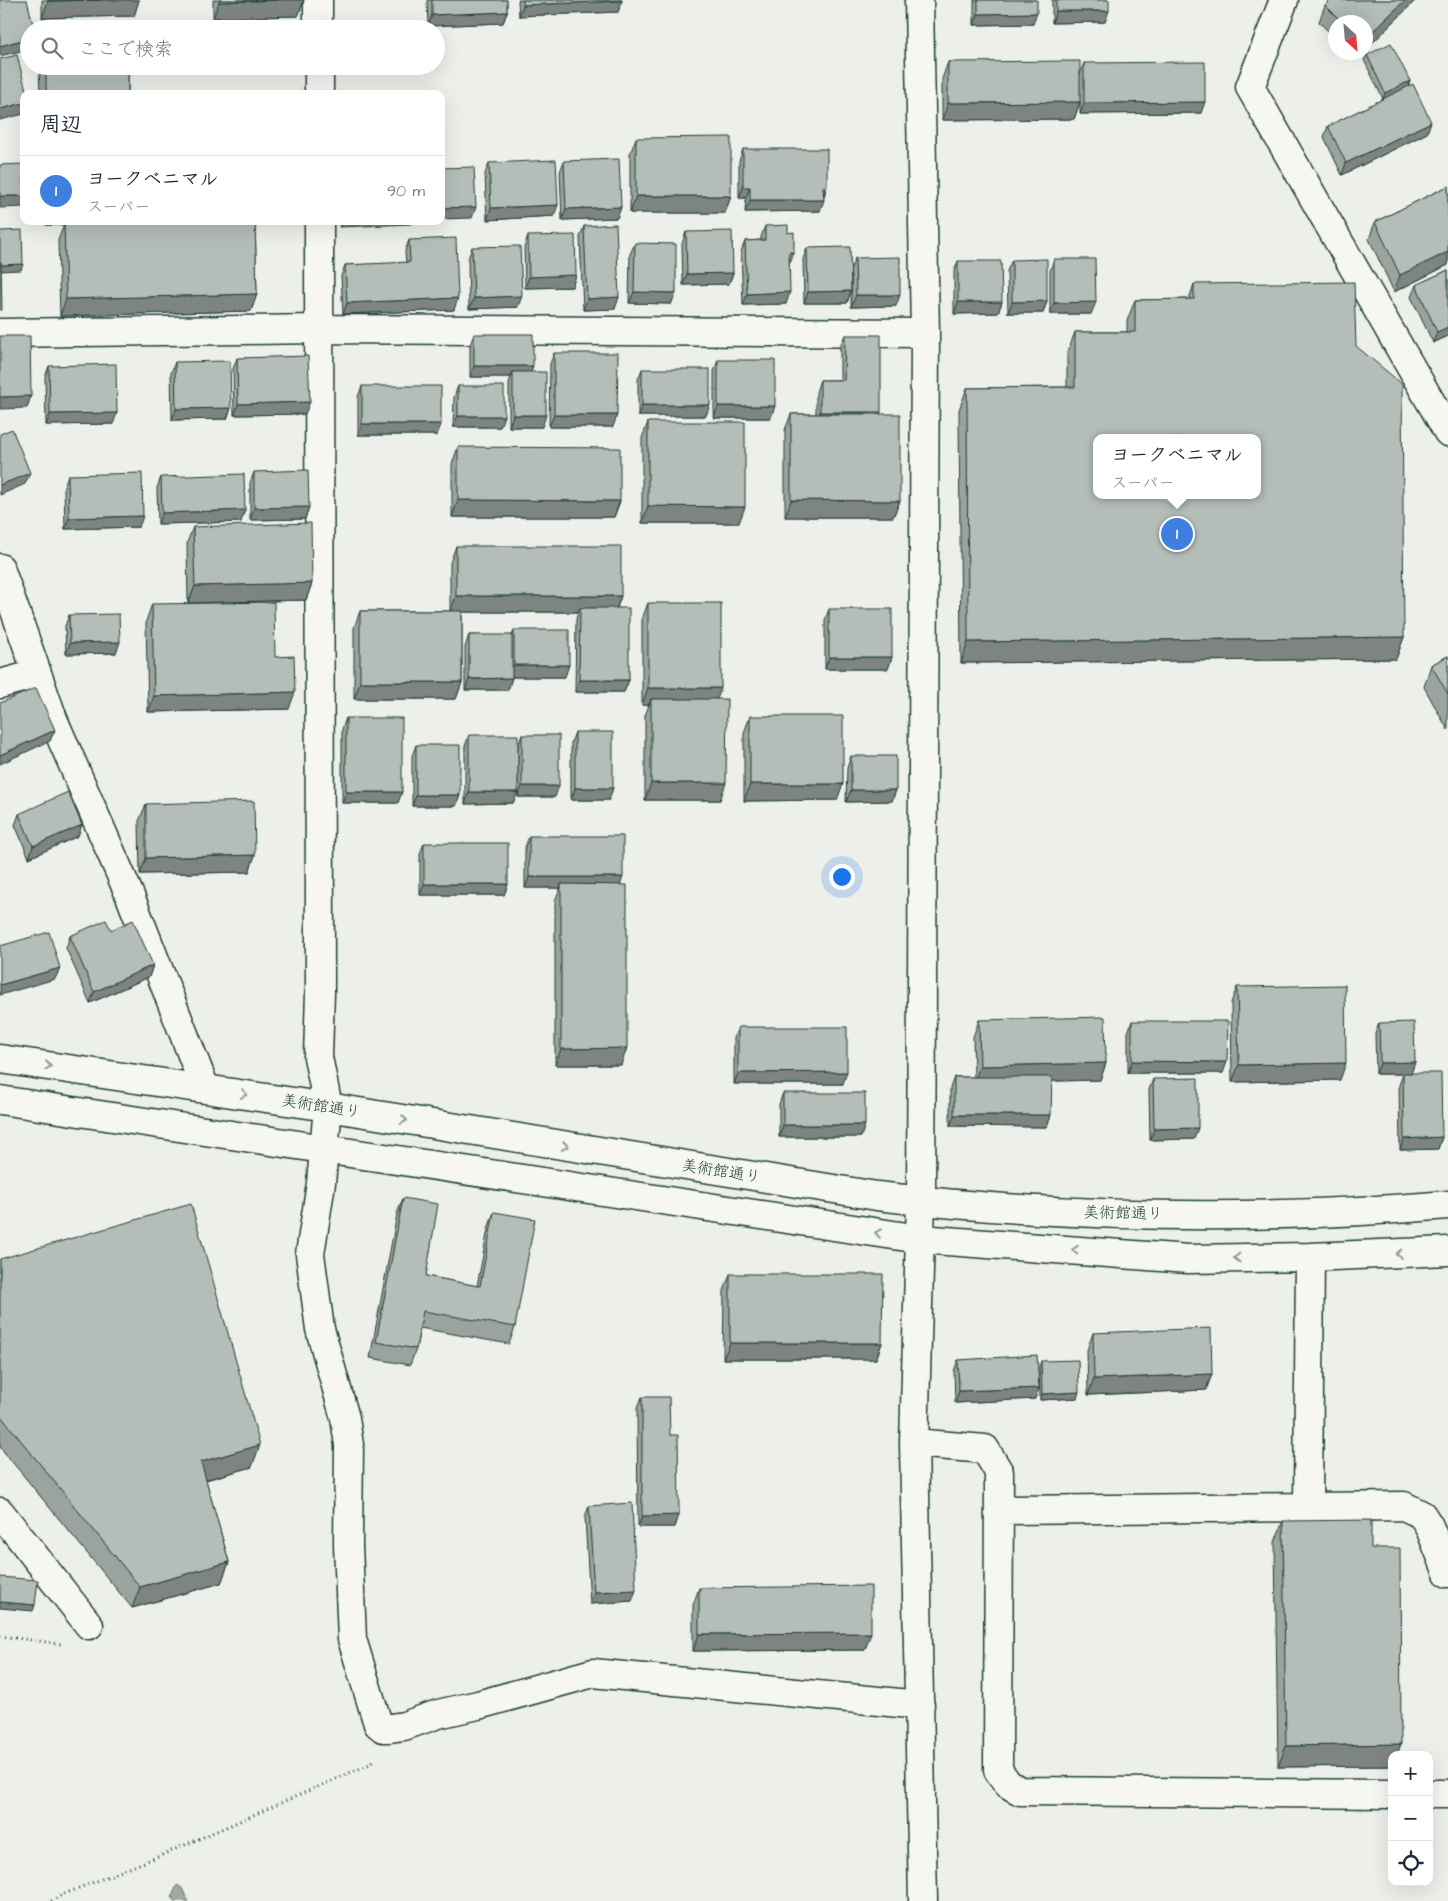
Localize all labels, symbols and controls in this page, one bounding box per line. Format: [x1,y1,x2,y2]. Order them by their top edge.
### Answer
north arrow [1328,15,1373,60]
search box [20,20,445,75]
icon: search [38,34,66,62]
text: ここで検索 [78,36,173,63]
text: 周辺 [40,110,82,139]
text: ヨークベニマル [87,166,218,193]
text: 1 [55,180,57,202]
text: 90 m [387,180,425,202]
text: スーパー [87,196,150,218]
popup [1093,434,1261,499]
text: ヨークベニマル [1111,442,1243,469]
text: スーパー [1111,472,1175,494]
pin: 1 [1161,515,1193,553]
your location [829,864,855,890]
one-way arrow [45,1060,53,1071]
one-way arrow [240,1088,248,1099]
street label: 美術館通り [280,1089,362,1123]
one-way arrow [400,1114,409,1124]
one-way arrow [560,1140,569,1150]
street label: 美術館通り [680,1154,762,1188]
street label: 美術館通り [1083,1201,1163,1225]
one-way arrow [874,1228,882,1239]
one-way arrow [1070,1245,1078,1256]
one-way arrow [1395,1248,1403,1259]
one-way arrow [1233,1253,1240,1263]
map controls [1388,1751,1433,1886]
button: + [1388,1751,1433,1796]
button: − [1388,1796,1433,1841]
button: locate [1388,1841,1433,1886]

